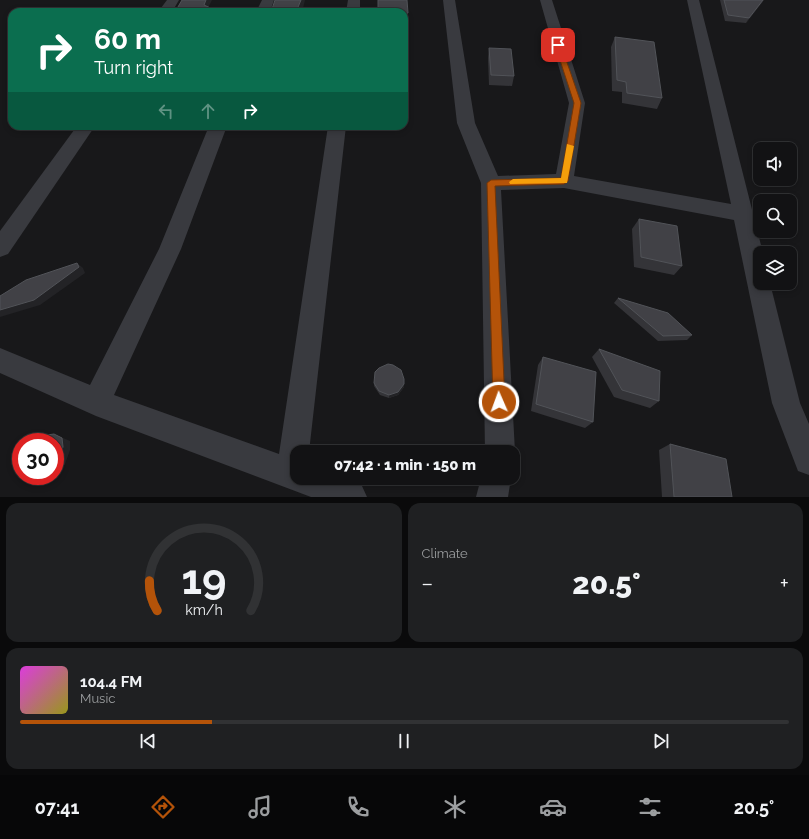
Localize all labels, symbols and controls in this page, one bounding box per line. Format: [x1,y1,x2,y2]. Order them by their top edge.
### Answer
text: 60 m [94,23,161,56]
icon: right [28,24,80,76]
pin [541,28,575,62]
icon: arrive [547,34,569,56]
text: Turn right [94,57,173,78]
icon: left [155,100,177,122]
icon: ahead [197,100,219,122]
icon: right [239,100,261,122]
map controls [753,142,797,290]
button: sound [753,142,797,186]
button: search [753,194,797,238]
button: layers [753,246,797,290]
position arrow [478,381,520,423]
speed limit sign: 30 [12,433,64,485]
text: 07:42 · 1 min · 150 m [334,456,476,474]
text: Climate [422,546,468,561]
text: 19 [181,554,226,603]
text: 20.5° [572,566,641,601]
text: − [422,570,433,596]
text: + [780,570,789,596]
text: km/h [185,601,223,617]
text: 104.4 FM [80,673,142,691]
text: Music [80,691,115,706]
icon: previous [137,730,159,752]
icon: pause [393,730,415,752]
icon: next [650,730,672,752]
icon: directions [149,793,177,821]
icon: music [246,793,274,821]
icon: phone [344,793,372,821]
icon: climate [441,793,469,821]
icon: car [539,793,567,821]
icon: filters [636,793,664,821]
text: 07:41 [35,797,80,818]
text: 20.5° [734,797,774,818]

